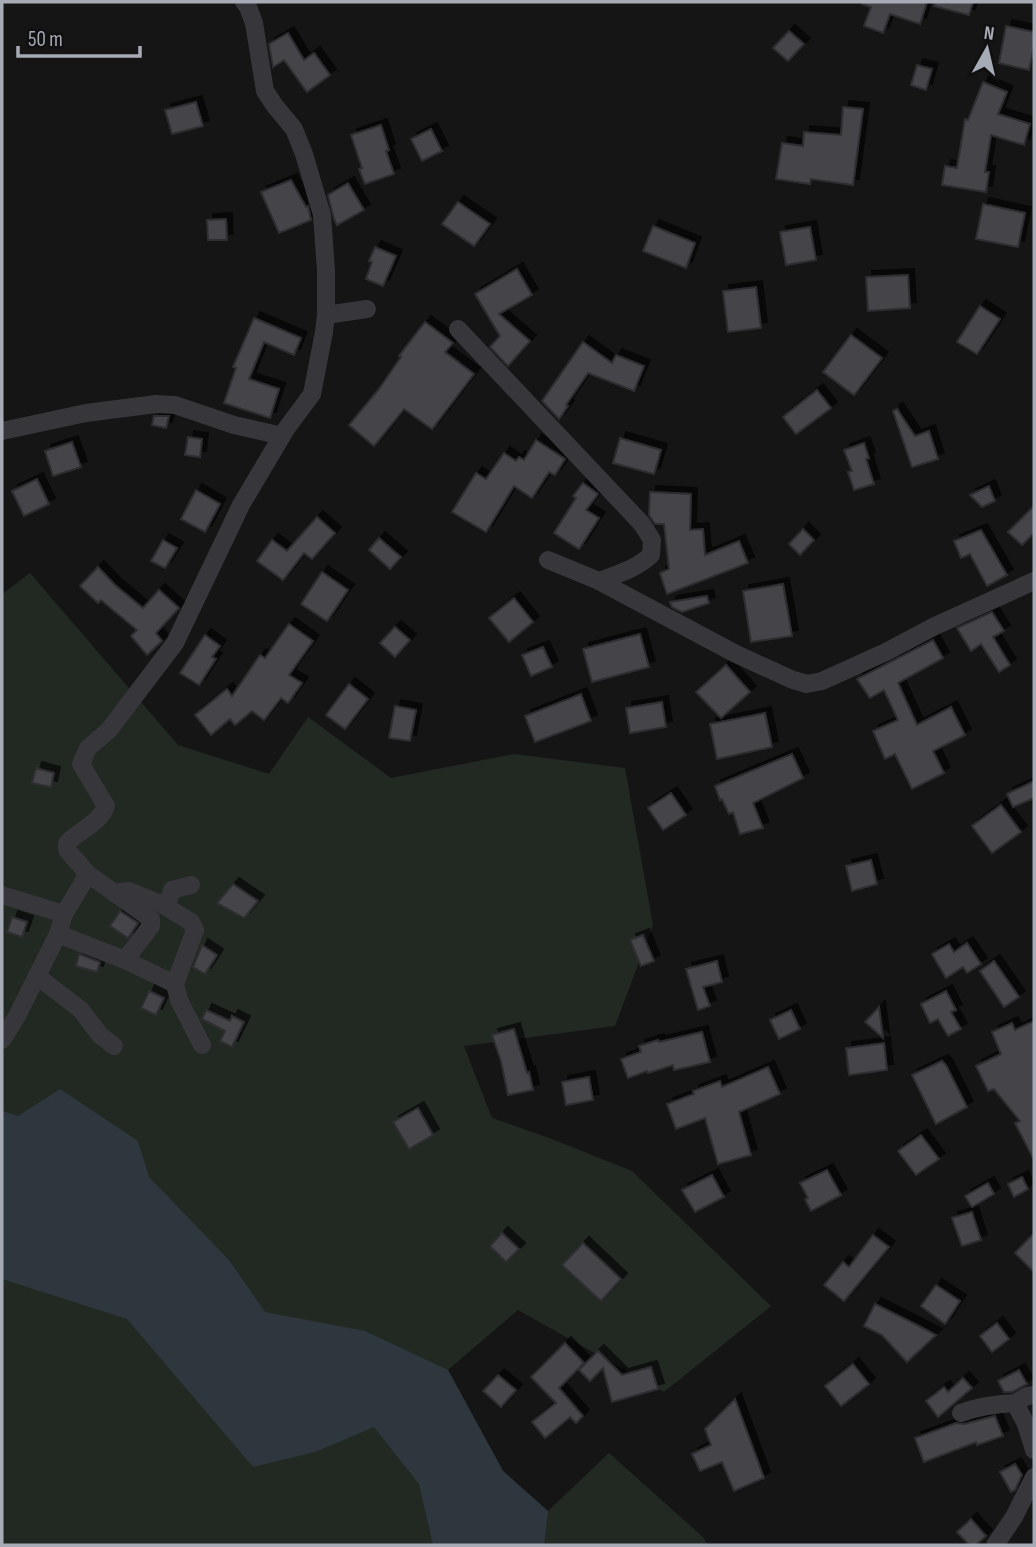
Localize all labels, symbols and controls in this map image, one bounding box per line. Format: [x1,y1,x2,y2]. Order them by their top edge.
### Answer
scale bar [18,14,140,58]
north arrow [952,14,1022,84]
text: N [983,22,996,46]
text: 50 m [28,27,63,52]

